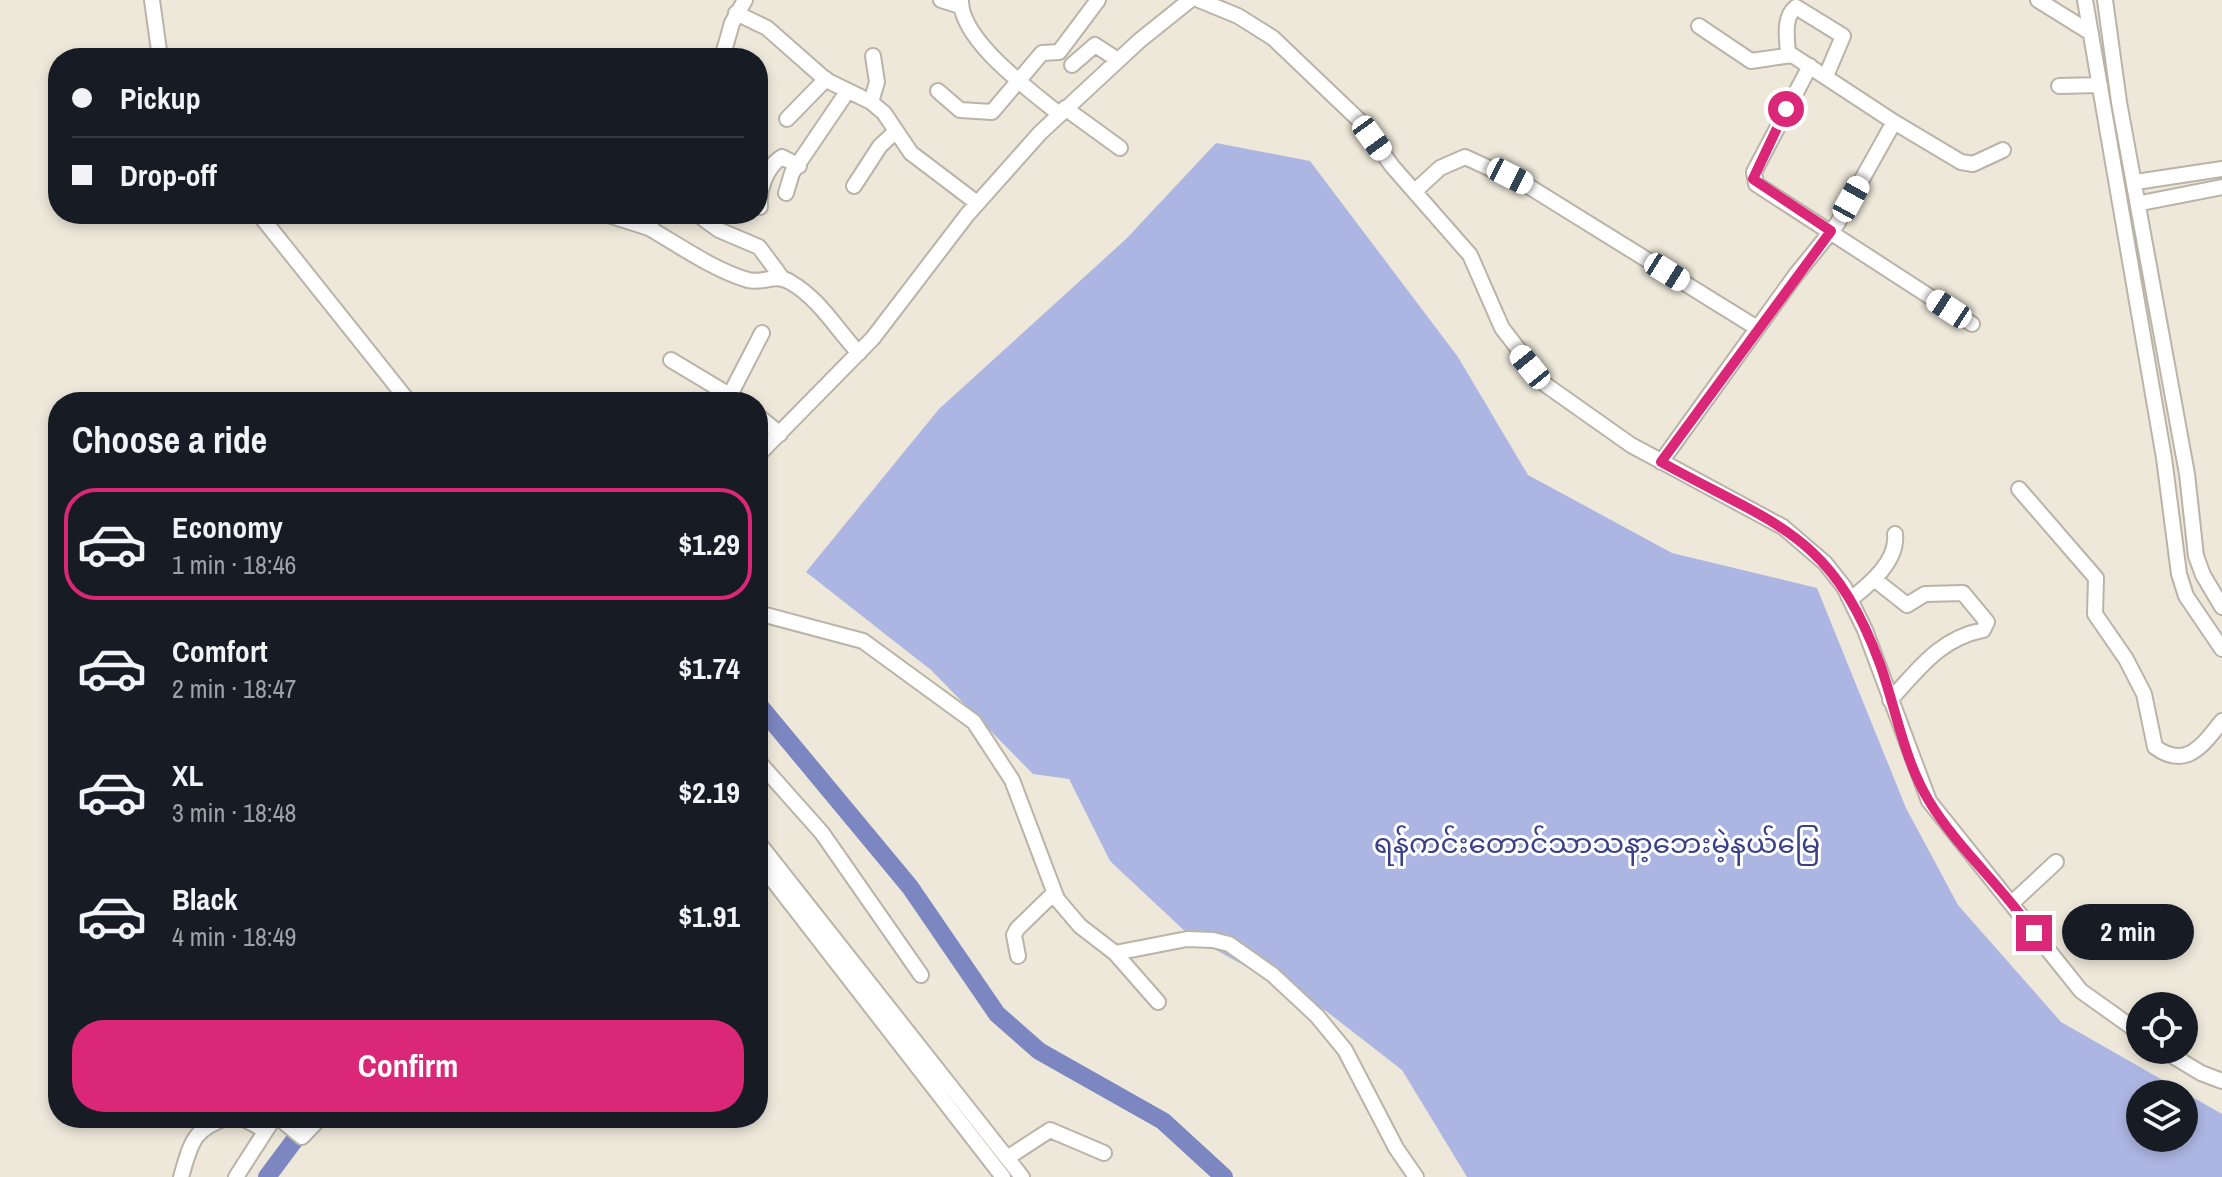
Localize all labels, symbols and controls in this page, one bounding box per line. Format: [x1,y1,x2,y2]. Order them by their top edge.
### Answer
text: Pickup [120,78,201,118]
route start [1768,91,1804,127]
car [1348,112,1396,164]
car [1483,154,1537,198]
text: Drop-off [120,155,217,195]
car [1829,172,1873,226]
car [1640,249,1694,295]
car [1922,286,1976,332]
car [1506,341,1554,393]
text: Choose a ride [72,416,267,464]
text: Economy [172,507,283,547]
icon: car [76,508,148,580]
text: $1.29 [678,524,740,564]
text: 1 min · 18:46 [172,547,296,582]
text: Comfort [172,631,268,671]
icon: car [76,632,148,704]
text: $1.74 [678,648,740,688]
text: 2 min · 18:47 [172,671,296,706]
text: XL [172,755,203,795]
icon: car [76,756,148,828]
text: $2.19 [678,772,740,812]
text: 3 min · 18:48 [172,795,296,830]
park label: ရန်ကင်းတောင်သာသနာ့ဘေးမဲ့နယ်မြေ [1374,824,1820,866]
text: Black [172,879,238,919]
icon: car [76,880,148,952]
text: $1.91 [678,896,740,936]
callout: 2 min [2062,905,2194,961]
text: 2 min [2100,914,2156,949]
route end [2016,915,2052,951]
text: 4 min · 18:49 [172,919,296,954]
map controls [2126,992,2198,1152]
button: locate [2126,992,2198,1064]
button: Confirm [72,1020,744,1112]
button: layers [2126,1080,2198,1152]

